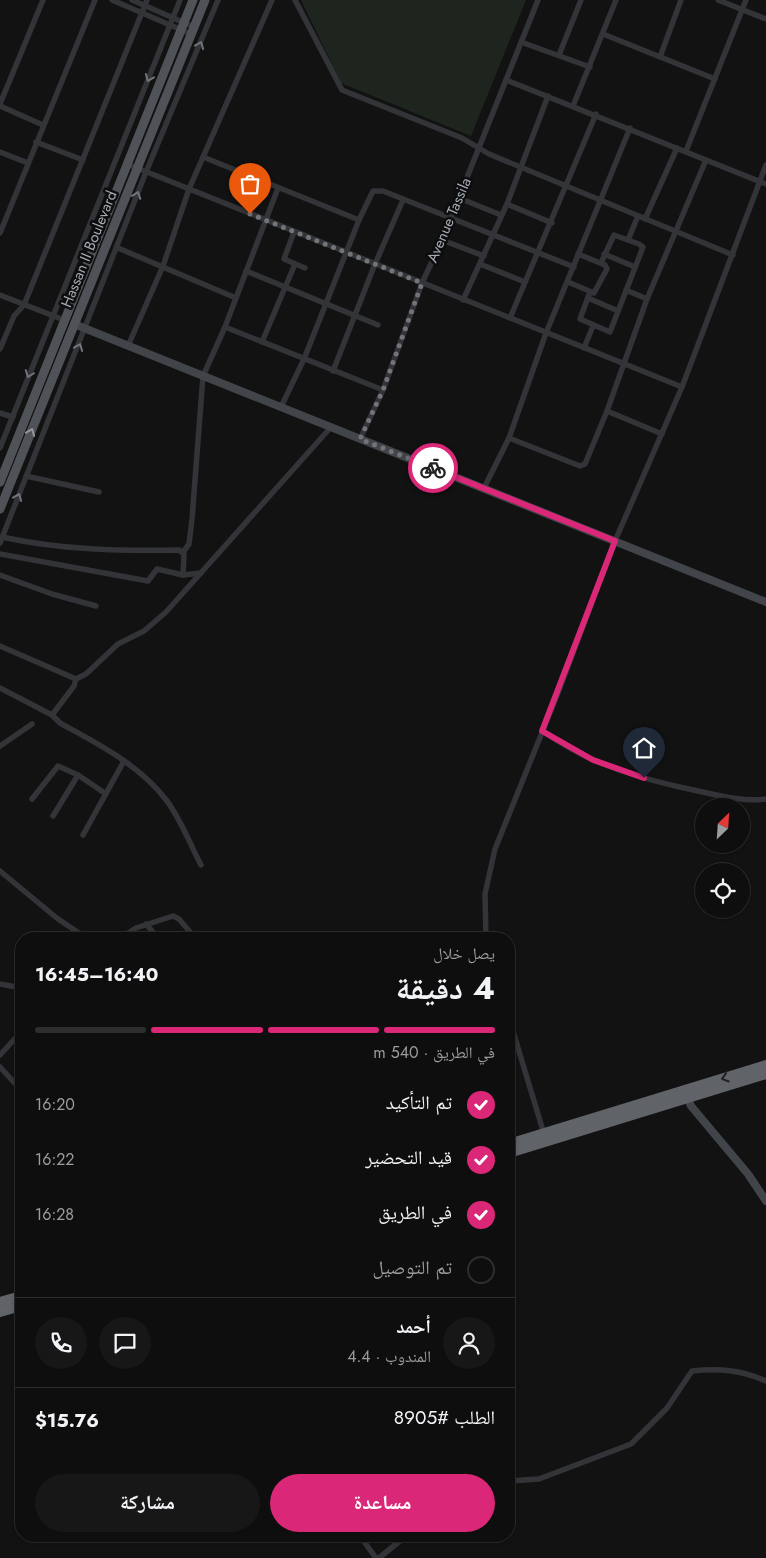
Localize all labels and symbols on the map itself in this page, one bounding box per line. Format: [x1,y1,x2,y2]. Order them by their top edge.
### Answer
one-way arrow [194,41,205,50]
one-way arrow [145,73,156,82]
pin [229,163,271,214]
street label: Avenue Tassila [421,174,477,266]
street label: Hassan II Boulevard [56,187,122,311]
one-way arrow [131,191,141,200]
one-way arrow [73,343,83,351]
one-way arrow [25,369,35,378]
one-way arrow [25,428,35,437]
courier [408,443,458,493]
one-way arrow [12,493,22,502]
pin [623,727,665,778]
north arrow [695,798,750,852]
one-way arrow [721,1072,730,1082]

